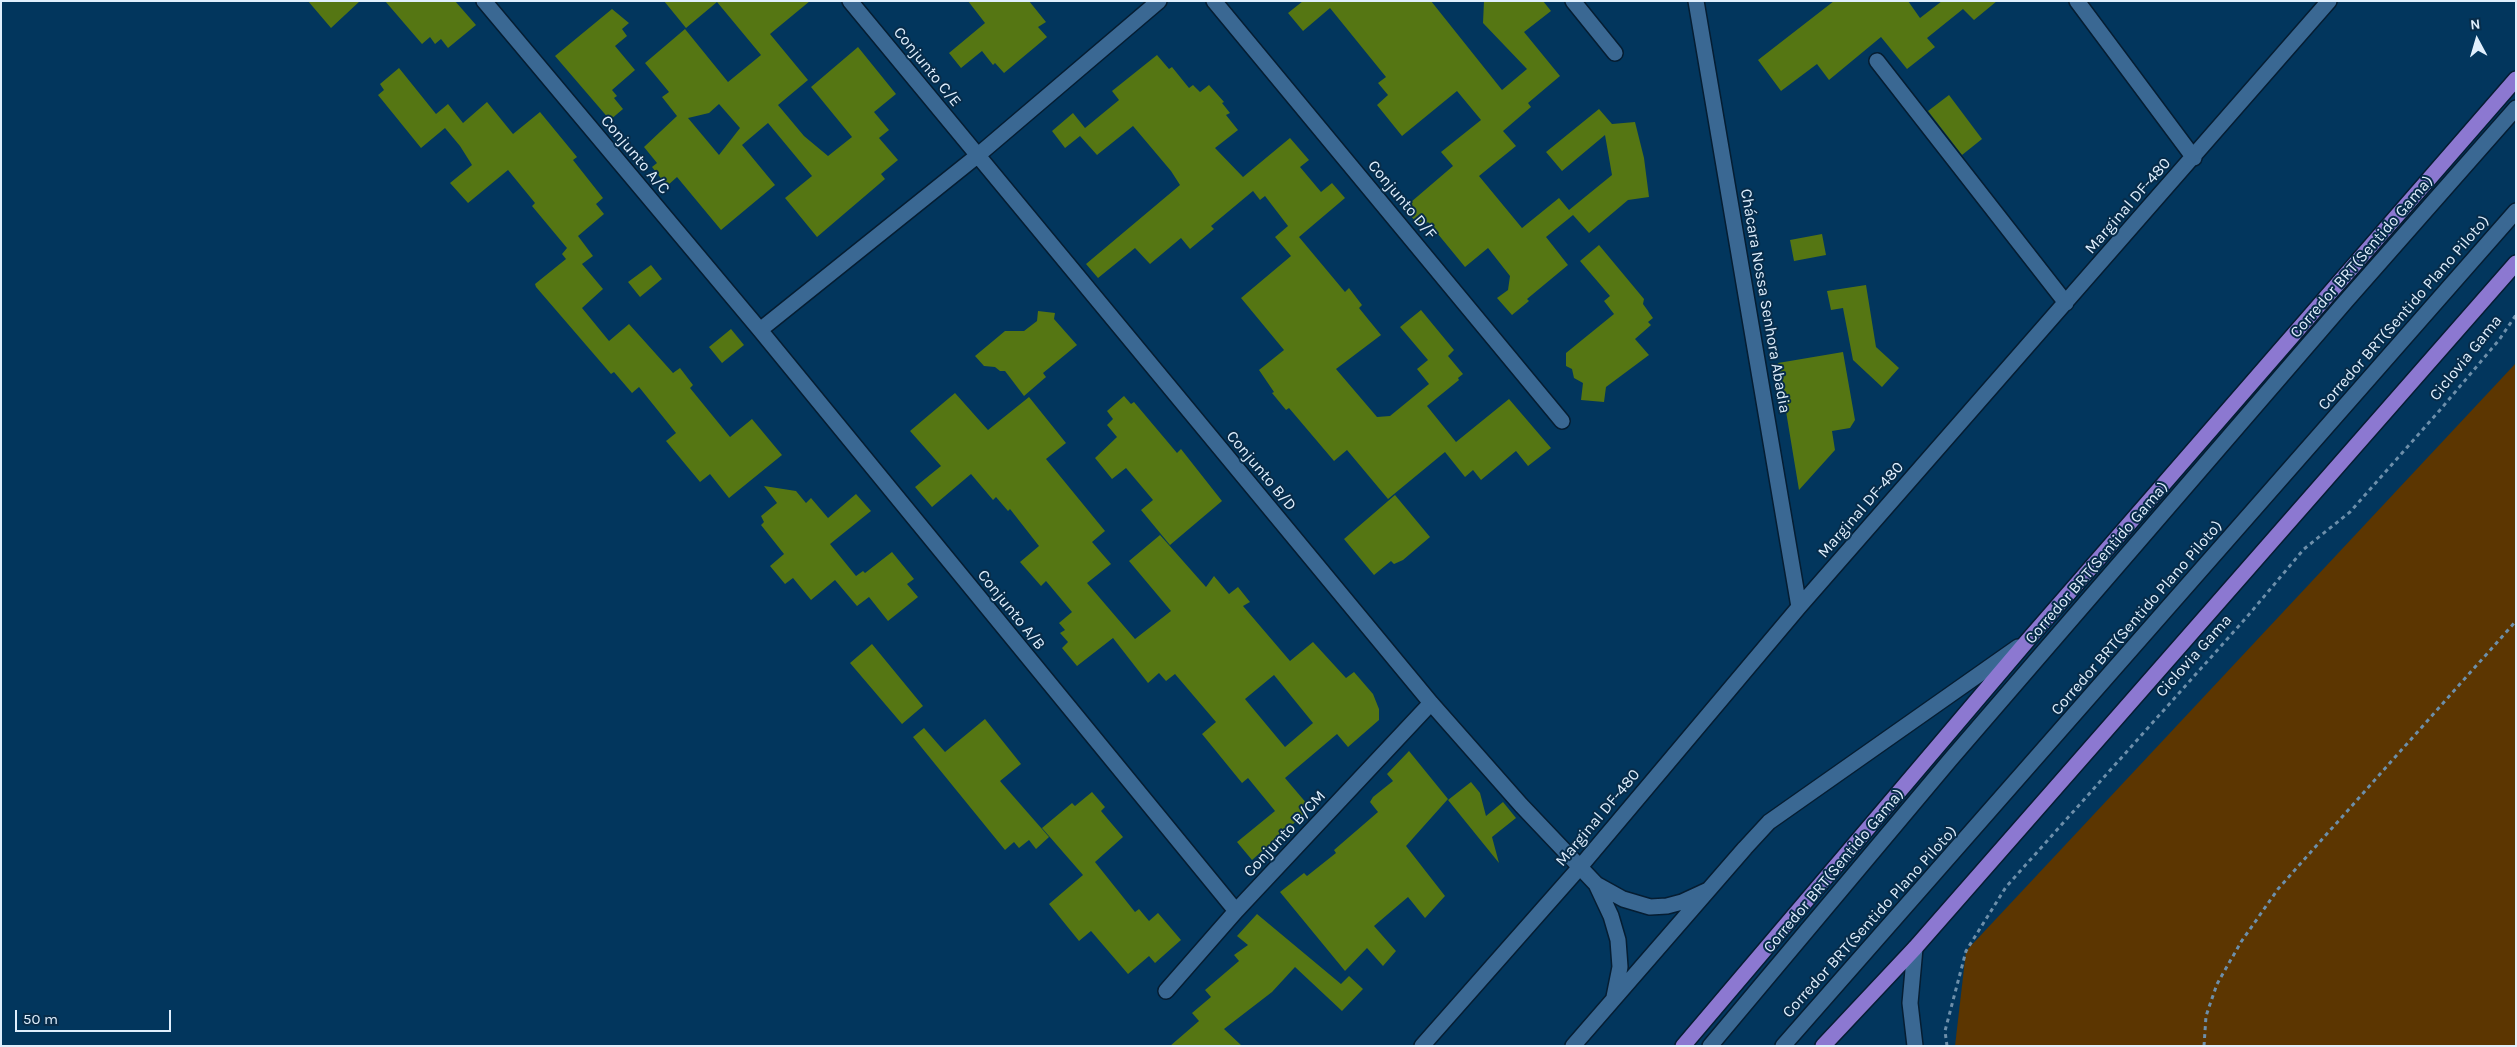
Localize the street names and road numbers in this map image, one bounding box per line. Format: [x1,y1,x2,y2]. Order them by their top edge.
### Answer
street label: Conjunto C/E [889,23,965,111]
street label: Conjunto A/C [596,112,674,198]
street label: Marginal DF-480 [2081,154,2175,258]
street label: Conjunto D/F [1363,157,1441,243]
street label: Corredor BRT(Sentido Gama) [2286,172,2438,342]
street label: Chácara Nossa Senhora Abadia [1736,187,1794,415]
street label: Corredor BRT(Sentido Plano Piloto) [2314,212,2494,414]
street label: Ciclovia Gama [2426,311,2506,405]
street label: Conjunto B/D [1222,427,1300,515]
street label: Marginal DF-480 [1814,458,1908,562]
street label: Corredor BRT(Sentido Gama) [2021,478,2173,648]
street label: Corredor BRT(Sentido Plano Piloto) [2047,517,2227,719]
street label: Conjunto A/B [973,566,1049,654]
street label: Ciclovia Gama [2152,611,2236,701]
street label: Marginal DF-480 [1552,765,1644,871]
street label: Corredor BRT(Sentido Gama) [1760,785,1908,957]
street label: Conjunto B/CM [1240,787,1330,881]
street label: Corredor BRT(Sentido Plano Piloto) [1779,822,1961,1022]

